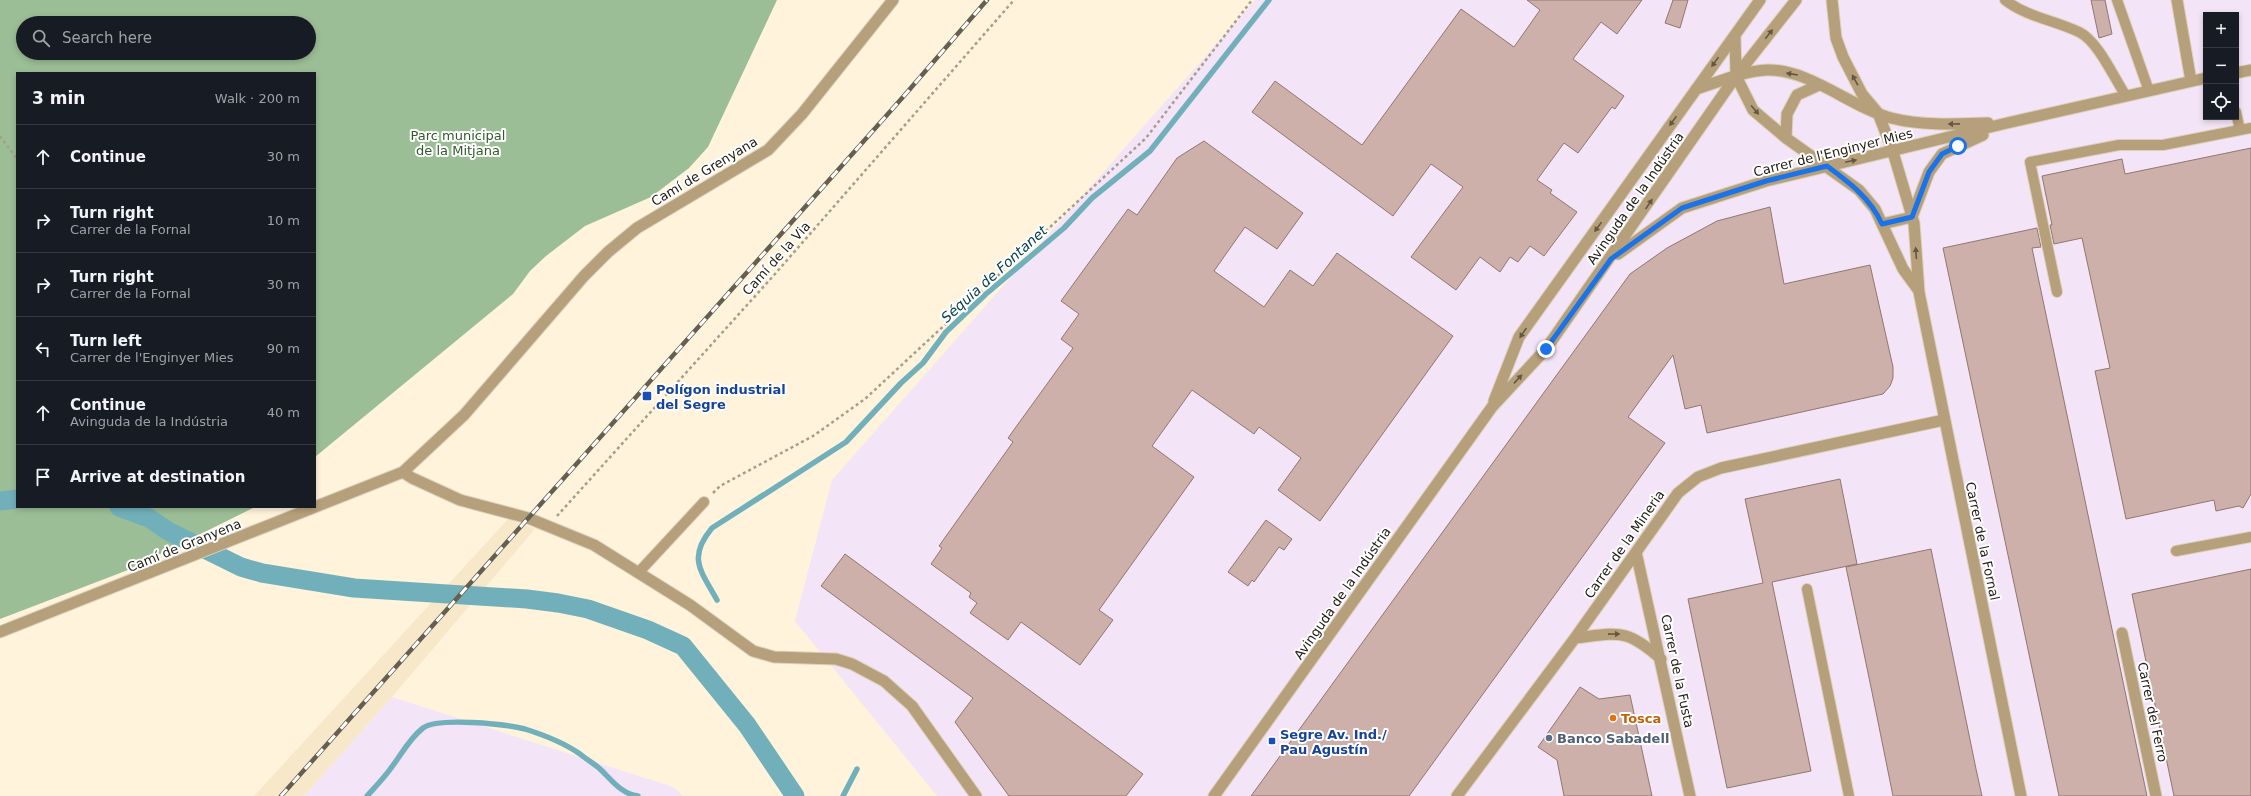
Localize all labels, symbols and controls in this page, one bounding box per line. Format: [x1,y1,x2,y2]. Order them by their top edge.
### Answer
map controls [2203,12,2239,120]
button: + [2203,12,2239,48]
search box [16,16,316,60]
icon: search [30,27,52,49]
text: Search here [62,29,152,47]
one-way arrow [1765,29,1773,40]
button: − [2203,48,2239,84]
one-way arrow [1711,57,1719,68]
one-way arrow [1786,71,1798,77]
one-way arrow [1851,75,1858,86]
button: locate [2203,84,2239,120]
text: 3 min [32,88,85,108]
text: Walk · 200 m [215,91,300,106]
one-way arrow [1750,104,1759,115]
one-way arrow [1669,116,1677,126]
one-way arrow [1947,121,1960,127]
street label: Carrer de l'Enginyer Mies [1752,125,1915,180]
park label: Parc municipal de la Mitjana [411,128,505,158]
street label: Avinguda de la Indústria [1584,129,1687,267]
street label: Camí de Grenyana [649,134,760,209]
route start [1949,137,1967,155]
icon: ahead [32,146,54,168]
text: Continue [70,148,146,166]
text: 30 m [267,149,300,164]
one-way arrow [1844,158,1857,164]
one-way arrow [1645,198,1652,210]
text: Turn right [70,204,154,222]
icon: right [32,210,54,232]
text: 10 m [267,213,300,228]
street label: Camí de la Via [739,218,813,298]
text: Carrer de la Fornal [70,222,191,237]
water label: Séquia de Fontanet [938,222,1051,326]
one-way arrow [1594,222,1602,232]
one-way arrow [1913,247,1920,259]
text: Turn right [70,268,154,286]
icon: right [32,274,54,296]
text: 30 m [267,277,300,292]
text: Carrer de la Fornal [70,286,191,301]
one-way arrow [1519,327,1526,339]
text: Turn left [70,332,142,350]
icon: left [32,338,54,360]
route end [1537,340,1555,358]
text: 90 m [267,341,300,356]
text: Carrer de l'Enginyer Mies [70,350,234,365]
one-way arrow [1514,374,1523,384]
place label: Polígon industrial del Segre [656,382,786,412]
marker: Polígon industrial del Segre [641,390,653,402]
text: Continue [70,396,146,414]
icon: ahead [32,402,54,424]
text: 40 m [267,405,300,420]
text: Avinguda de la Indústria [70,414,228,429]
icon: arrive [32,466,54,488]
text: Arrive at destination [70,468,245,486]
street label: Carrer de la Fornal [1963,481,2002,602]
street label: Carrer de la Mineria [1581,487,1667,601]
street label: Camí de Granyena [125,516,243,575]
street label: Avinguda de la Indústria [1291,524,1394,662]
street label: Carrer de la Fusta [1658,613,1697,729]
one-way arrow [1608,631,1621,637]
street label: Carrer del Ferro [2135,661,2170,763]
place label: Tosca [1621,711,1661,726]
marker: Tosca [1608,713,1618,723]
place label: Segre Av. Ind./ Pau Agustín [1280,727,1387,757]
place label: Banco Sabadell [1557,731,1669,746]
marker: Banco Sabadell [1544,733,1554,743]
marker: Segre Av. Ind./ Pau Agustín [1267,736,1277,746]

